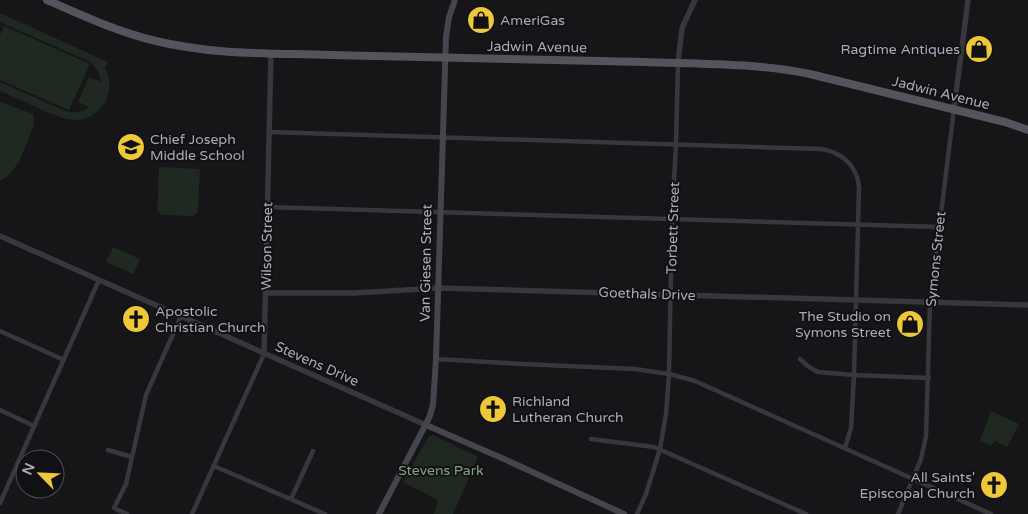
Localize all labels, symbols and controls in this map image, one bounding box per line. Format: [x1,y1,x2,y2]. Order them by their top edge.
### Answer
shop icon: AmeriGas [466,5,496,35]
place label: AmeriGas [500,12,565,29]
shop icon: Ragtime Antiques [964,34,994,64]
street label: Jadwin Avenue [487,38,587,56]
place label: Ragtime Antiques [841,41,960,58]
street label: Jadwin Avenue [890,73,992,113]
place label: Chief Joseph Middle School [150,131,245,164]
school or university icon: Chief Joseph Middle School [116,132,146,162]
street label: Torbett Street [663,181,683,275]
street label: Wilson Street [258,201,276,290]
street label: Van Giesen Street [416,203,436,322]
street label: Symons Street [923,210,950,308]
street label: Goethals Drive [598,284,696,304]
place label: Apostolic Christian Church [155,303,266,336]
church icon: Apostolic Christian Church [121,304,151,334]
place label: The Studio on Symons Street [795,308,892,341]
shop icon: The Studio on Symons Street [895,309,925,339]
street label: Stevens Drive [272,338,362,390]
place label: Richland Lutheran Church [512,393,624,426]
church icon: Richland Lutheran Church [478,394,508,424]
north arrow [15,449,65,499]
text: N [19,460,39,478]
park label: Stevens Park [398,462,484,479]
place label: All Saints' Episcopal Church [860,469,975,502]
church icon: All Saints' Episcopal Church [979,470,1009,500]

